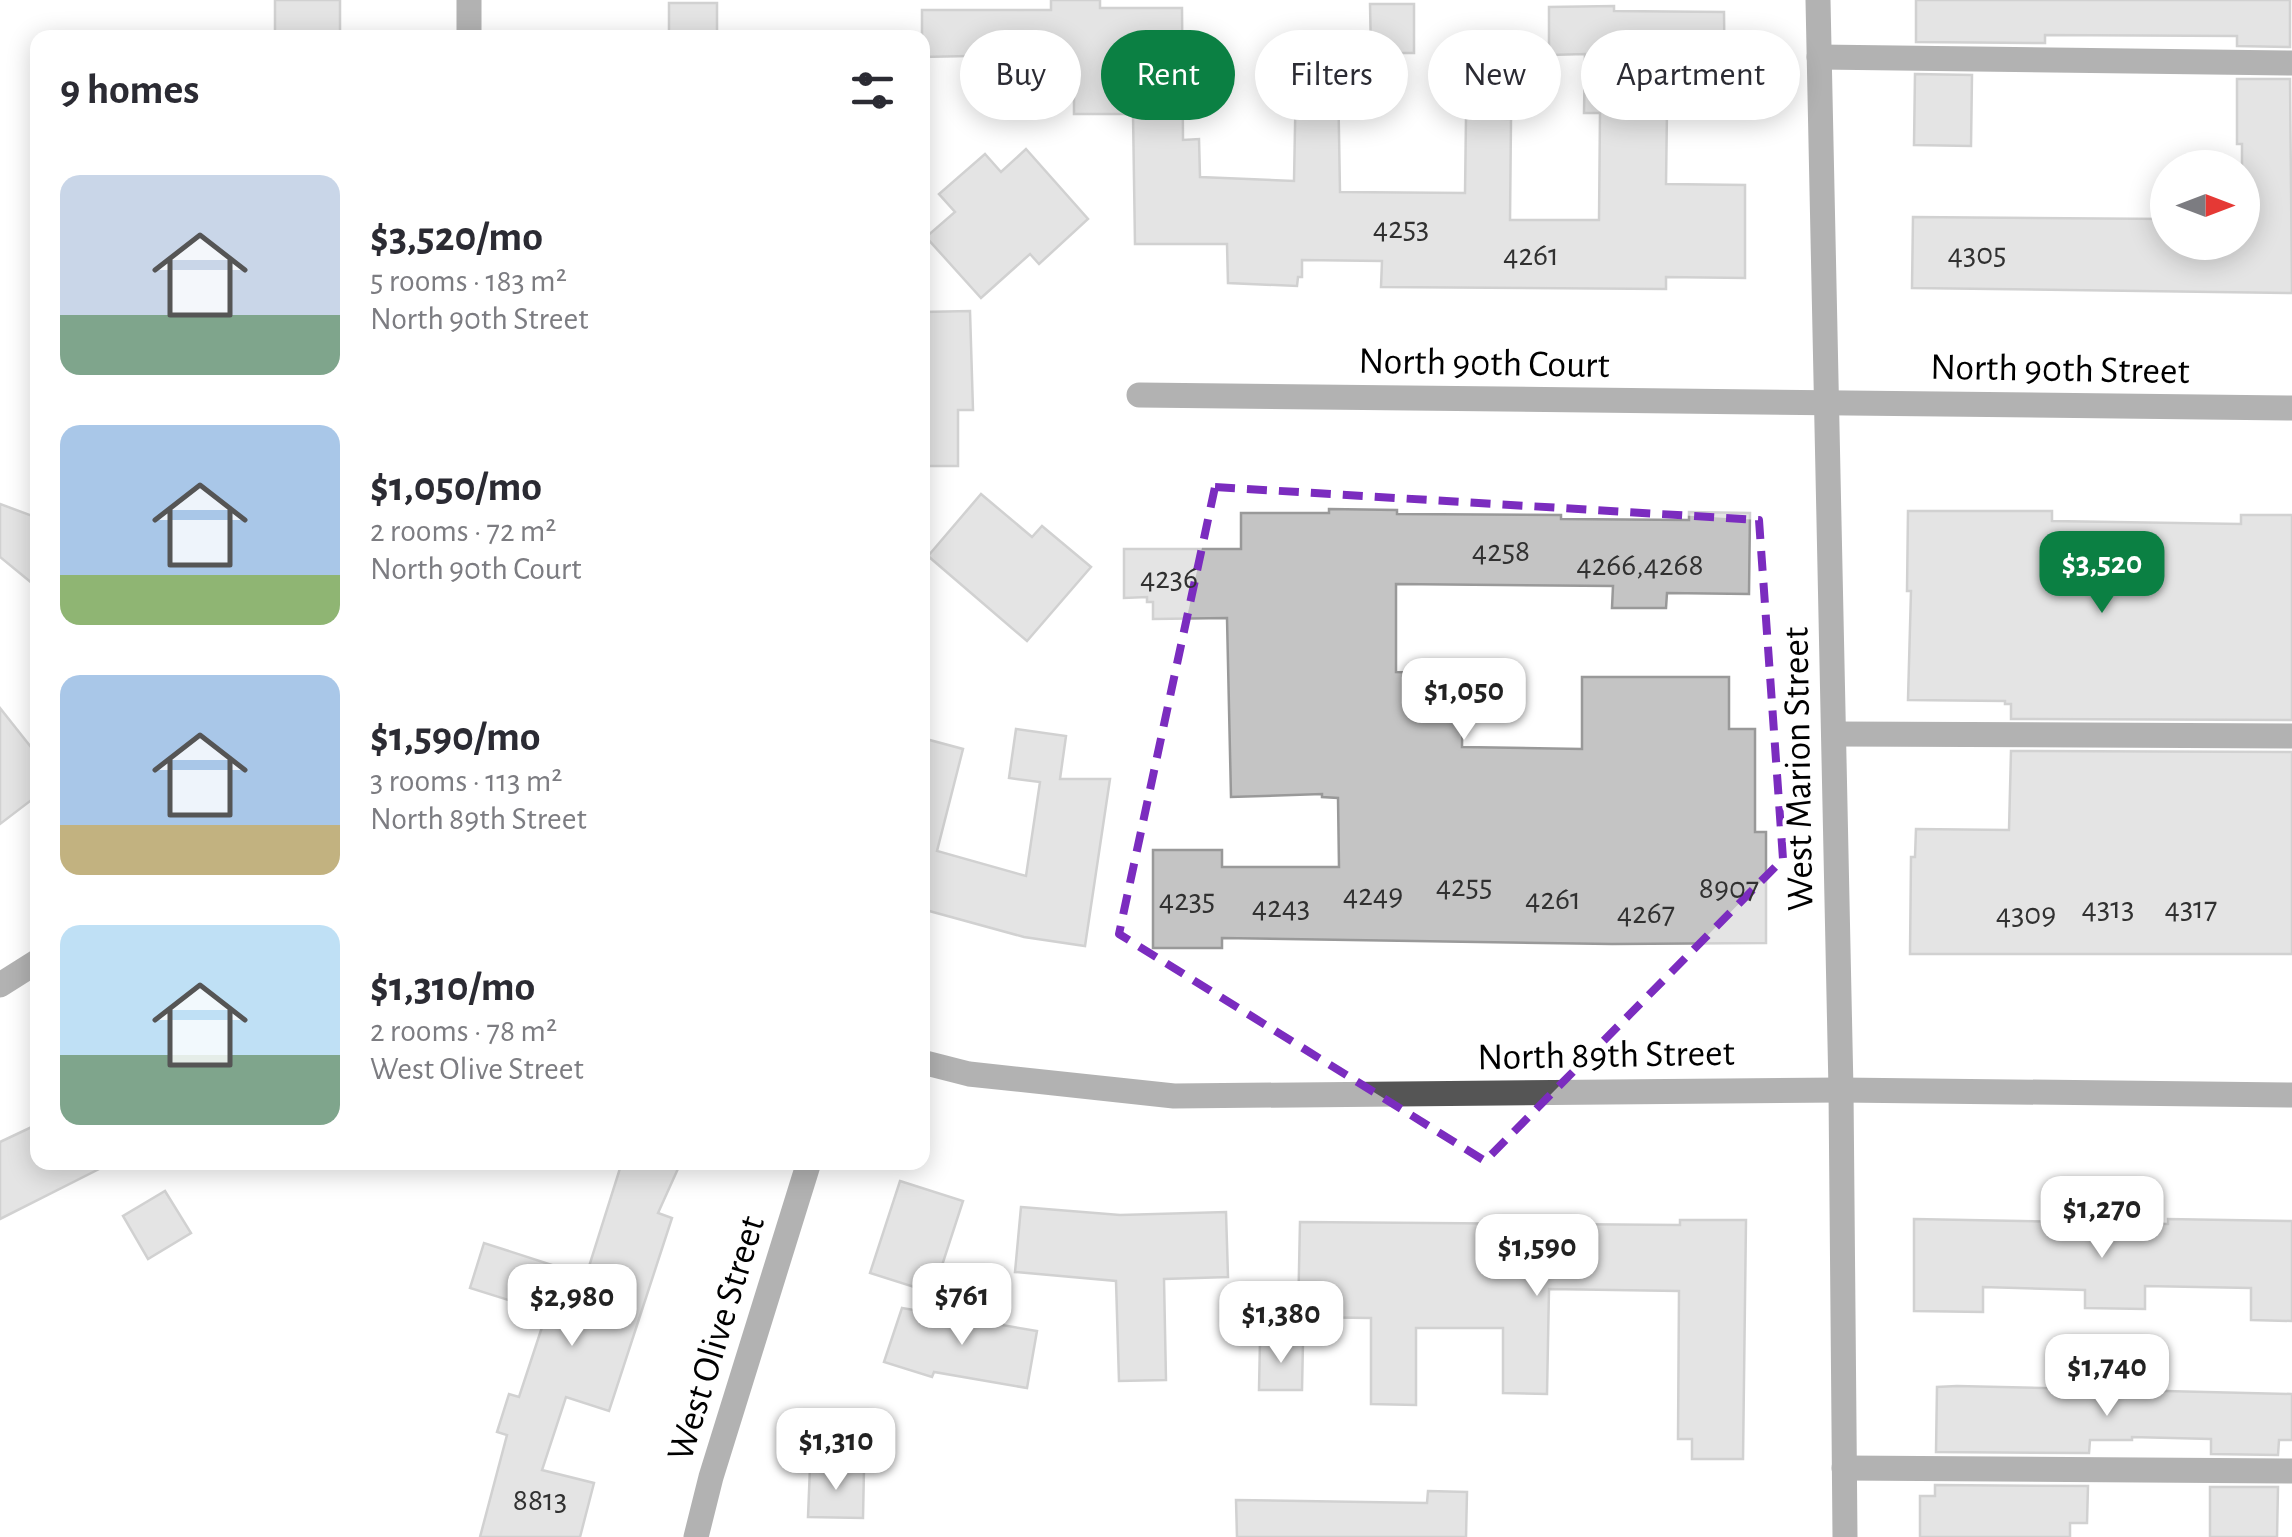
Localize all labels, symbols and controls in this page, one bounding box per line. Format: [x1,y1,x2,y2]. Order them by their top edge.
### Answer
chip: Buy [960,30,1081,120]
chip: Rent [1101,30,1235,120]
chip: Filters [1255,30,1408,120]
chip: New [1428,30,1561,120]
chip: Apartment [1581,30,1800,120]
icon: filters [845,63,900,118]
text: 9 homes [60,69,199,111]
north arrow [2150,150,2260,260]
map controls [2150,150,2260,260]
house number: 4253 [1373,212,1429,244]
icon: home [140,215,260,335]
text: $3,520/mo [370,216,543,258]
house number: 4305 [1948,238,2006,270]
house number: 4261 [1503,239,1559,271]
text: 5 rooms · 183 m² [370,265,567,297]
text: North 90th Street [370,303,588,335]
street label: North 90th Court [1358,343,1610,385]
street label: North 90th Street [1930,349,2190,391]
icon: home [140,465,260,585]
text: $1,050/mo [370,466,542,508]
text: 2 rooms · 72 m² [370,515,557,547]
pin: $3,520 [2021,531,2183,616]
house number: 4258 [1472,535,1530,567]
text: $3,520 [2061,547,2143,579]
house number: 4266,4268 [1576,549,1704,581]
text: North 90th Court [370,553,581,585]
house number: 4236 [1140,562,1198,594]
street label: West Marion Street [1778,627,1820,911]
pin: $1,050 [1383,658,1545,743]
text: $1,050 [1424,674,1504,706]
icon: home [140,715,260,835]
text: $1,590/mo [370,716,541,758]
text: 3 rooms · 113 m² [370,765,562,797]
text: North 89th Street [370,803,587,835]
house number: 4255 [1436,870,1492,902]
house number: 8907 [1699,872,1759,904]
house number: 4249 [1343,879,1403,911]
house number: 4261 [1525,883,1581,915]
house number: 4235 [1159,884,1215,916]
house number: 4243 [1252,891,1310,923]
house number: 4313 [2082,892,2134,924]
house number: 4317 [2165,892,2217,924]
house number: 4267 [1617,897,1675,929]
house number: 4309 [1996,898,2056,930]
icon: home [140,965,260,1085]
text: $1,310/mo [370,966,535,1008]
text: 2 rooms · 78 m² [370,1015,557,1047]
street label: North 89th Street [1477,1035,1735,1077]
text: West Olive Street [370,1053,584,1085]
pin: $1,270 [2021,1176,2183,1261]
text: $1,270 [2063,1192,2141,1224]
street label: West Olive Street [662,1212,772,1465]
pin: $1,590 [1456,1214,1618,1299]
text: $1,590 [1497,1230,1577,1262]
pin: $761 [903,1263,1021,1348]
pin: $2,980 [491,1264,653,1349]
text: $761 [934,1279,990,1311]
text: $2,980 [530,1280,614,1312]
pin: $1,380 [1200,1281,1362,1366]
text: $1,380 [1241,1297,1321,1329]
pin: $1,740 [2026,1334,2188,1419]
text: $1,740 [2067,1350,2147,1382]
pin: $1,310 [755,1408,917,1493]
text: $1,310 [798,1424,874,1456]
house number: 8813 [513,1484,567,1516]

